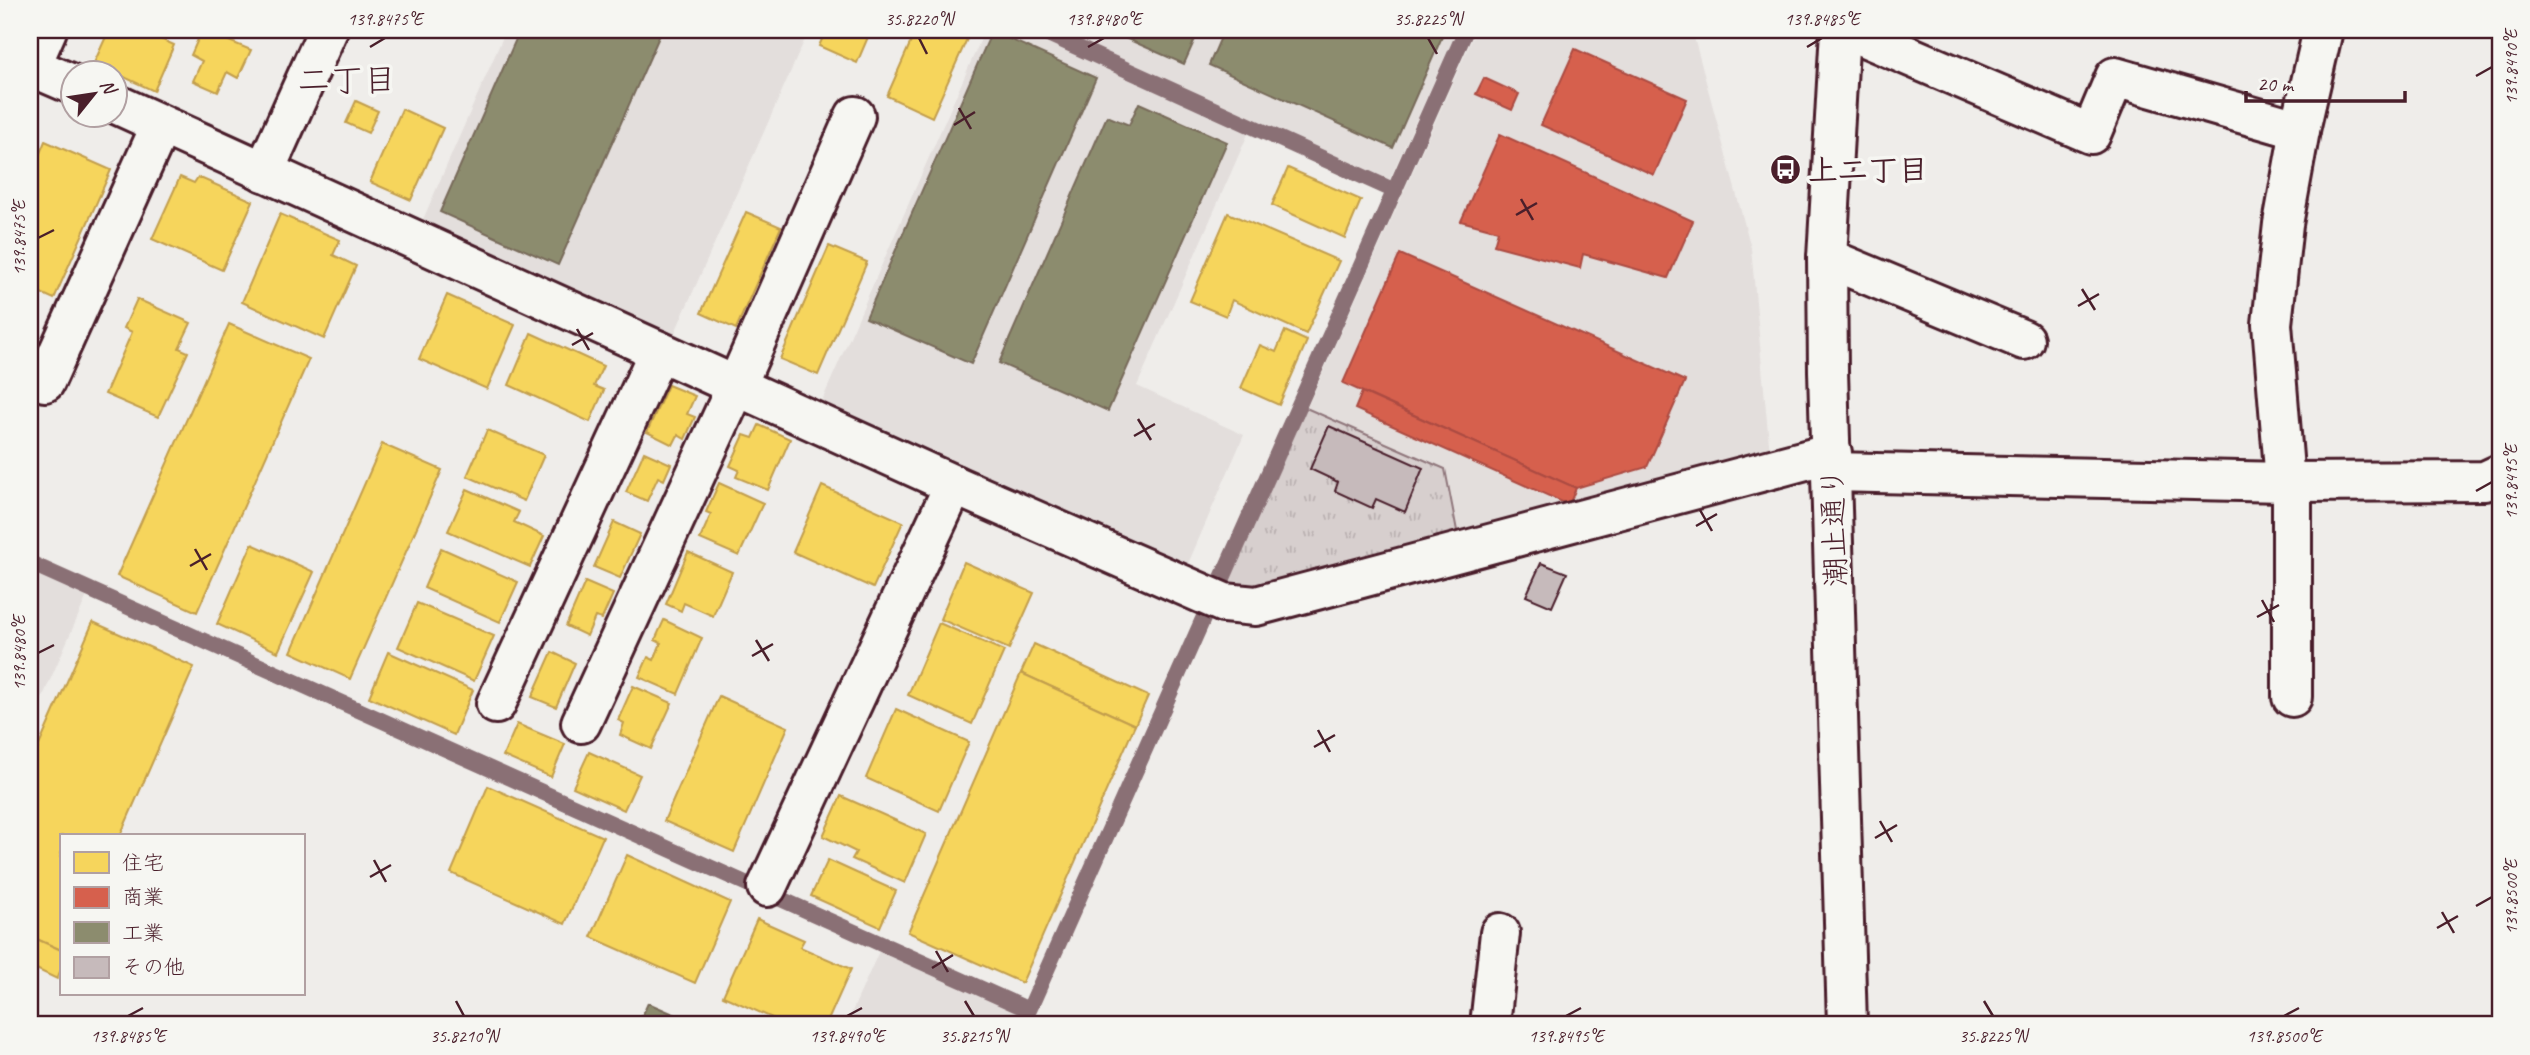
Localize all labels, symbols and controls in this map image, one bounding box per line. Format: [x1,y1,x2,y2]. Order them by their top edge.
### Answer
text: 139.8475°E [348,8,425,30]
text: 35.8220°N [885,8,956,30]
text: 139.8480°E [1067,8,1144,30]
text: 35.8225°N [1394,8,1465,30]
text: 139.8485°E [1785,8,1862,30]
text: 139.8490°E [2500,27,2522,104]
district label: 二丁目 [298,59,397,101]
north arrow [60,60,130,130]
scale bar [2246,60,2406,104]
text: 20 m [2257,71,2295,97]
text: N [95,75,123,100]
place label: 上二丁目 [1808,151,1928,189]
bus stop icon: 上二丁目 [1768,153,1802,187]
text: 139.8475°E [8,198,30,275]
text: 139.8495°E [2500,442,2522,519]
street label: 潮止通り [1813,466,1855,588]
text: 139.8480°E [8,613,30,690]
legend [60,834,304,996]
text: 住宅 [122,850,164,876]
text: 139.8500°E [2500,857,2522,934]
text: 商業 [122,884,164,910]
text: 工業 [122,920,164,946]
text: その他 [122,954,185,980]
text: 139.8485°E [91,1025,168,1047]
text: 35.8210°N [430,1025,501,1047]
text: 139.8490°E [810,1025,887,1047]
text: 35.8215°N [940,1025,1011,1047]
text: 139.8495°E [1529,1025,1606,1047]
text: 35.8225°N [1959,1025,2030,1047]
text: 139.8500°E [2247,1025,2324,1047]

